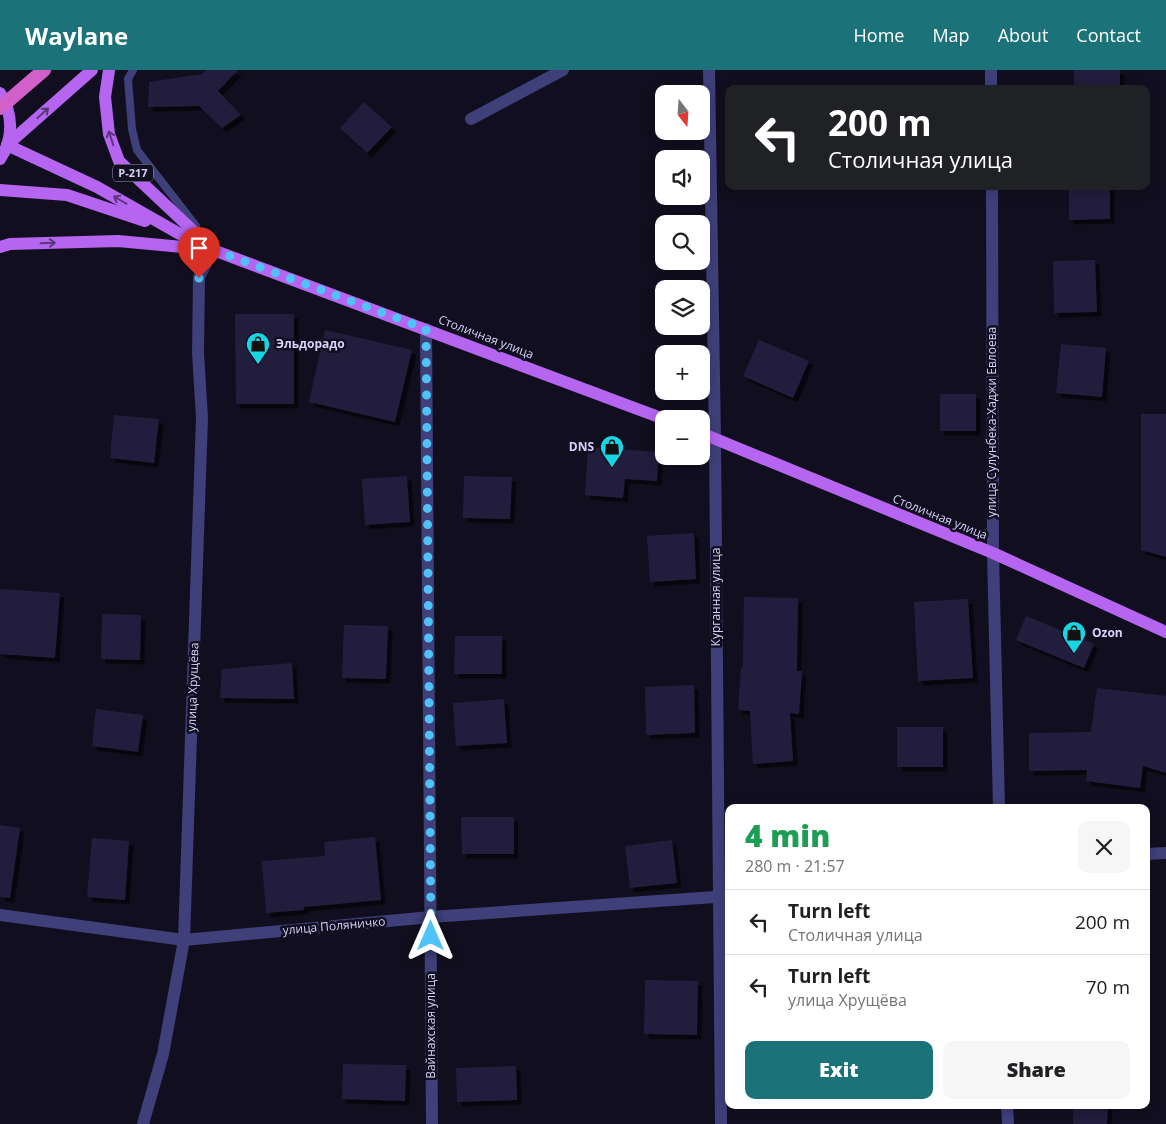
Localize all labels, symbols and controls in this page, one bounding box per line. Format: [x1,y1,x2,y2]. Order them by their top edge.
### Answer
text: Waylane [25,19,128,52]
text: Home [854,23,904,47]
text: Map [932,23,970,47]
text: About [998,23,1048,47]
text: Contact [1076,23,1141,47]
north arrow [655,85,710,140]
map controls [655,85,710,465]
text: 200 m [828,99,932,146]
icon: left [745,105,810,170]
one-way arrow [37,107,50,119]
one-way arrow [106,131,115,146]
text: Столичная улица [828,144,1013,174]
button: sound [655,150,710,205]
road number: Р-217 [113,165,153,182]
one-way arrow [113,195,128,204]
button: search [655,215,710,270]
pin [178,227,220,278]
icon: arrive [185,234,213,262]
one-way arrow [40,238,56,248]
button: layers [655,280,710,335]
street label: Столичная улица [436,311,536,363]
street label: улица Сулунбека-Хаджи Евлоева [983,327,1000,517]
shop icon: Эльдорадо [245,331,271,365]
place label: Эльдорадо [276,335,345,352]
button: + [655,345,710,400]
button: − [655,410,710,465]
shop icon: DNS [599,434,625,468]
place label: DNS [569,438,594,455]
street label: Столичная улица [890,490,990,543]
street label: Курганная улица [707,548,724,646]
shop icon: Ozon [1061,620,1087,654]
place label: Ozon [1092,624,1123,641]
street label: улица Хрущёва [182,642,203,732]
text: 4 min [745,815,830,856]
button: close [1078,821,1130,873]
text: 280 m · 21:57 [745,855,845,877]
text: Turn left [788,898,870,924]
icon: left [745,908,773,936]
position arrow [404,909,456,961]
text: 200 m [1075,909,1130,935]
street label: улица Поляничко [282,913,386,938]
text: Столичная улица [788,924,923,946]
text: Turn left [788,963,870,989]
street label: Вайнахская улица [422,973,439,1079]
icon: left [745,973,773,1001]
text: 70 m [1086,974,1130,1000]
text: улица Хрущёва [788,989,907,1011]
button: Exit [745,1041,933,1099]
button: Share [943,1041,1130,1099]

